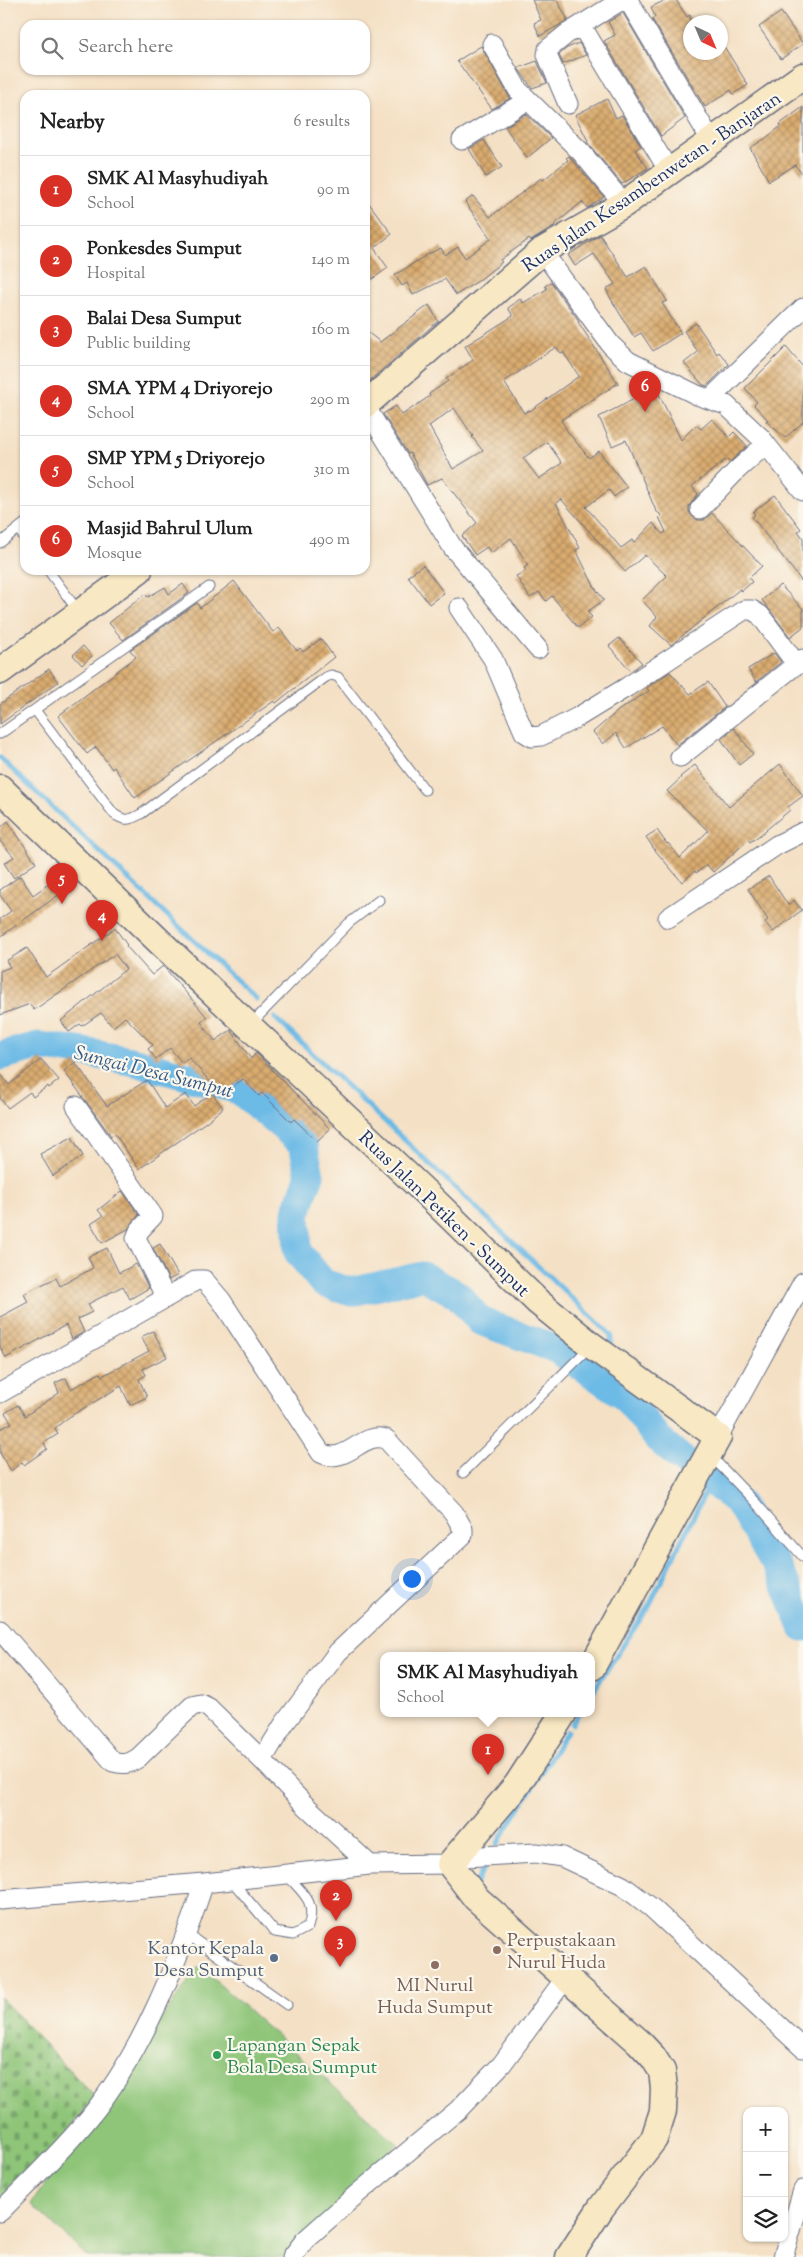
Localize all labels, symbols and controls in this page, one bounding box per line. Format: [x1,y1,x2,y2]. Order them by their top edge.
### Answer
north arrow [683,15,728,60]
search box [20,20,370,75]
icon: search [38,34,66,62]
text: Search here [78,34,173,61]
street label: Ruas Jalan Kesambenwetan - Banjaran [517,86,787,280]
text: Nearby [40,108,105,138]
text: 6 results [294,111,350,134]
text: SMK Al Masyhudiyah [87,166,268,193]
text: 1 [53,179,59,202]
text: 90 m [317,179,350,202]
text: School [87,193,135,216]
text: Ponkesdes Sumput [87,236,242,263]
text: 2 [52,249,60,272]
text: 140 m [312,249,350,272]
text: Hospital [87,263,145,286]
text: Balai Desa Sumput [87,306,241,333]
text: 3 [53,319,59,342]
text: 160 m [312,319,350,342]
text: Public building [87,333,191,356]
pin: 6 [629,371,661,412]
text: SMA YPM 4 Driyorejo [87,376,273,403]
text: 4 [52,389,60,412]
text: 290 m [310,389,350,412]
text: School [87,403,135,426]
text: SMP YPM 5 Driyorejo [87,446,265,473]
text: 5 [53,459,59,482]
text: 310 m [313,459,350,482]
text: School [87,473,135,496]
text: Masjid Bahrul Ulum [87,516,252,543]
text: 6 [52,529,60,552]
text: 490 m [309,529,350,552]
text: Mosque [87,543,142,566]
pin: 5 [46,863,78,904]
pin: 4 [86,900,118,941]
water label: Sungai Desa Sumput [71,1040,236,1107]
street label: Ruas Jalan Petiken - Sumput [352,1126,535,1304]
your location [399,1566,425,1592]
popup [380,1652,595,1717]
text: SMK Al Masyhudiyah [397,1660,578,1687]
text: School [397,1687,445,1710]
pin: 1 [472,1734,504,1775]
pin: 2 [320,1880,352,1921]
pin: 3 [324,1926,356,1967]
place label: Perpustakaan Nurul Huda [507,1928,616,1977]
place label: Kantor Kepala Desa Sumput [147,1936,264,1985]
marker: Perpustakaan Nurul Huda [491,1944,503,1956]
marker: Kantor Kepala Desa Sumput [268,1952,280,1964]
marker: MI Nurul Huda Sumput [429,1959,441,1971]
place label: MI Nurul Huda Sumput [377,1973,493,2022]
place label: Lapangan Sepak Bola Desa Sumput [227,2033,378,2082]
marker: Lapangan Sepak Bola Desa Sumput [211,2049,223,2061]
map controls [743,2107,788,2242]
button: + [743,2107,788,2152]
button: − [743,2152,788,2197]
button: layers [743,2197,788,2242]

